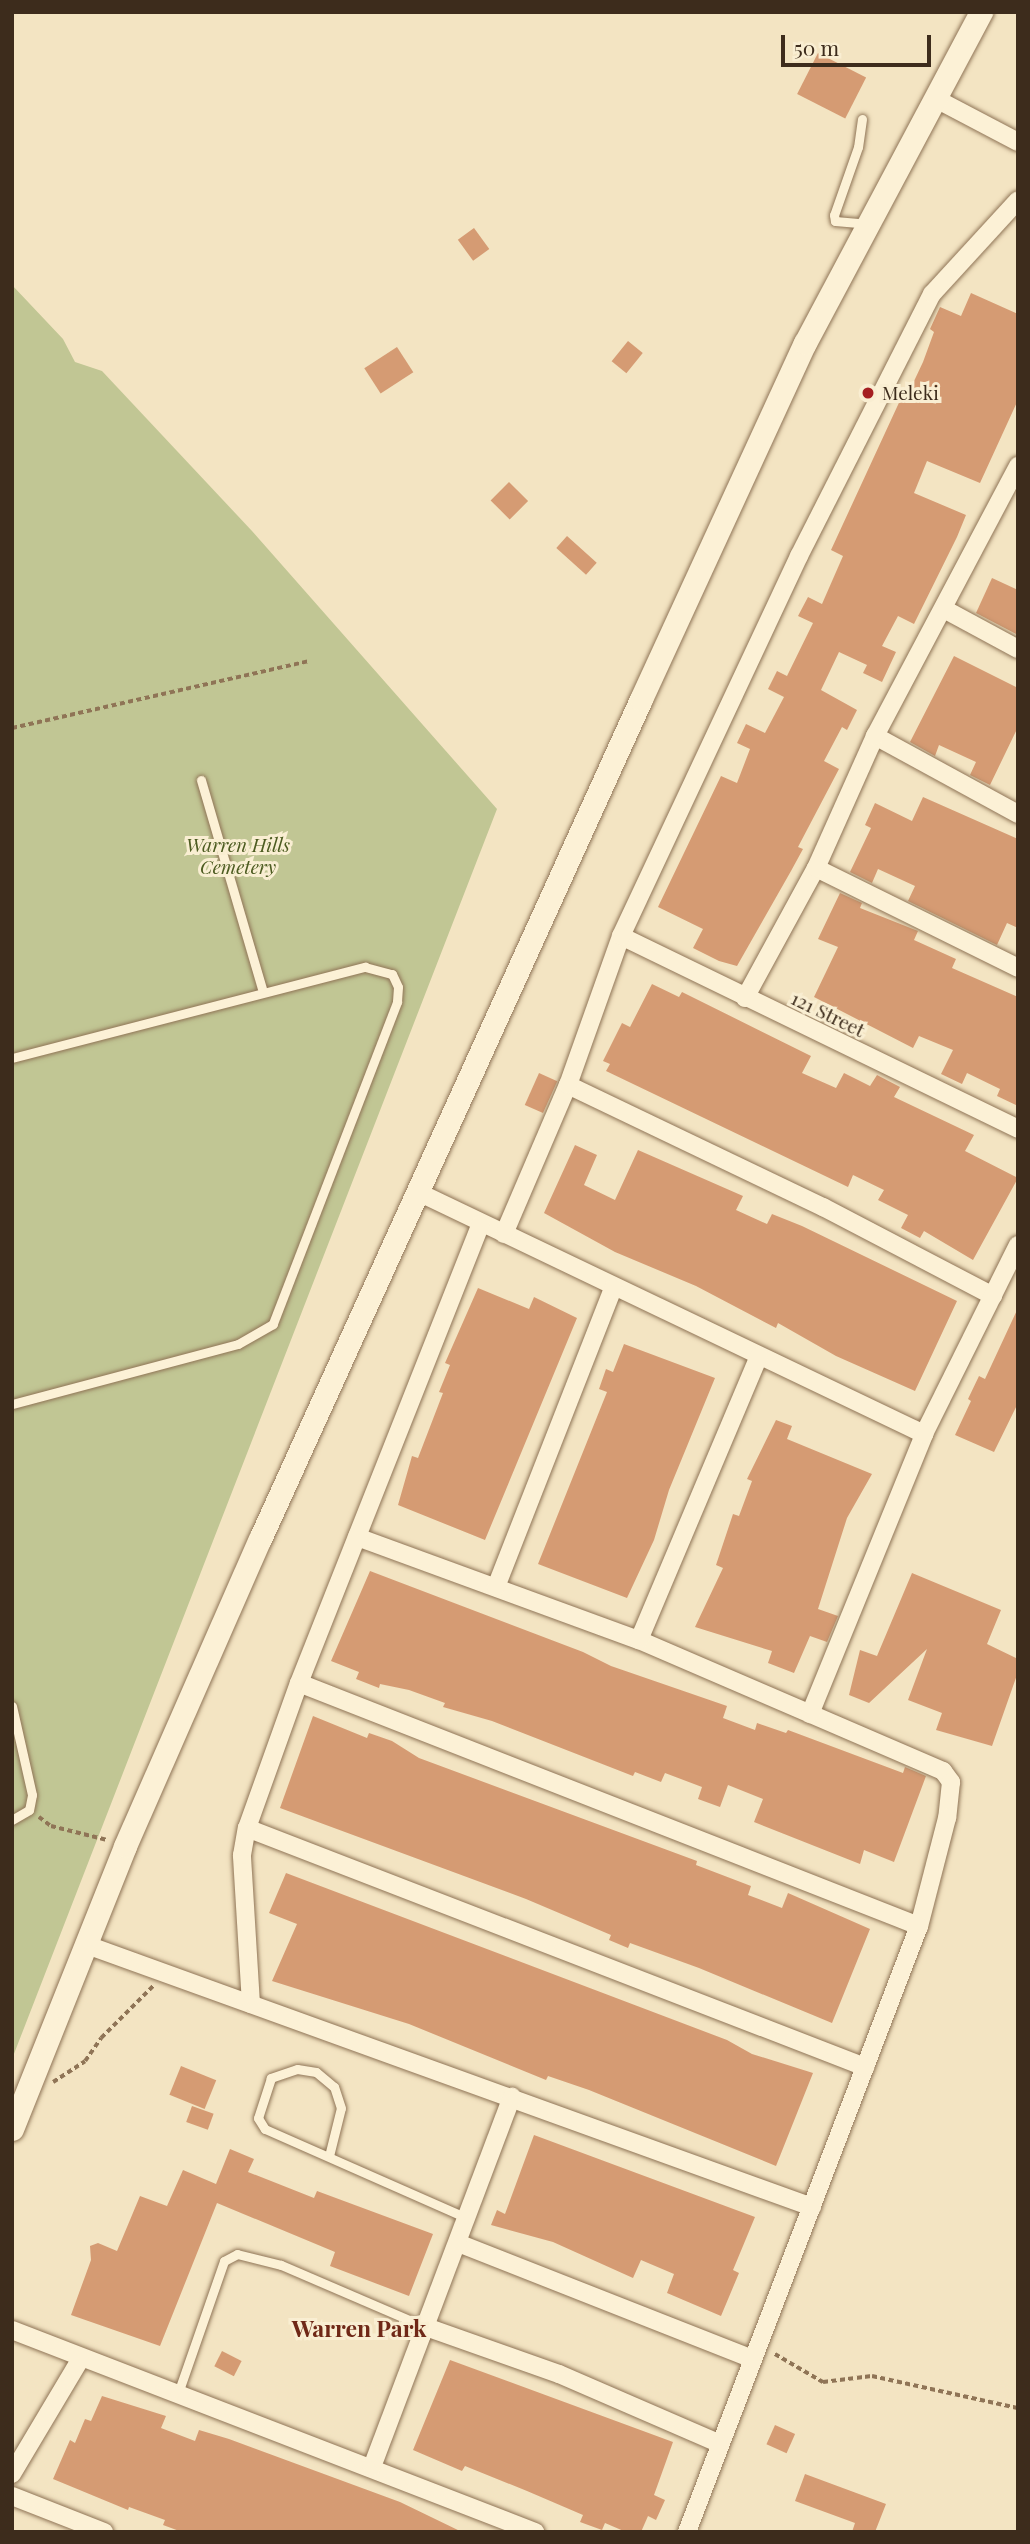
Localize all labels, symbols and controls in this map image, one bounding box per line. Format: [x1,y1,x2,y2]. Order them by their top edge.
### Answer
scale bar [785,21,936,65]
text: 50 m [794,33,839,61]
place label: Meleki [882,382,939,404]
marker: Meleki [860,385,876,401]
park label: Warren Hills Cemetery [186,834,290,878]
street label: 121 Street [788,986,868,1042]
district label: Warren Park [292,2314,426,2342]

